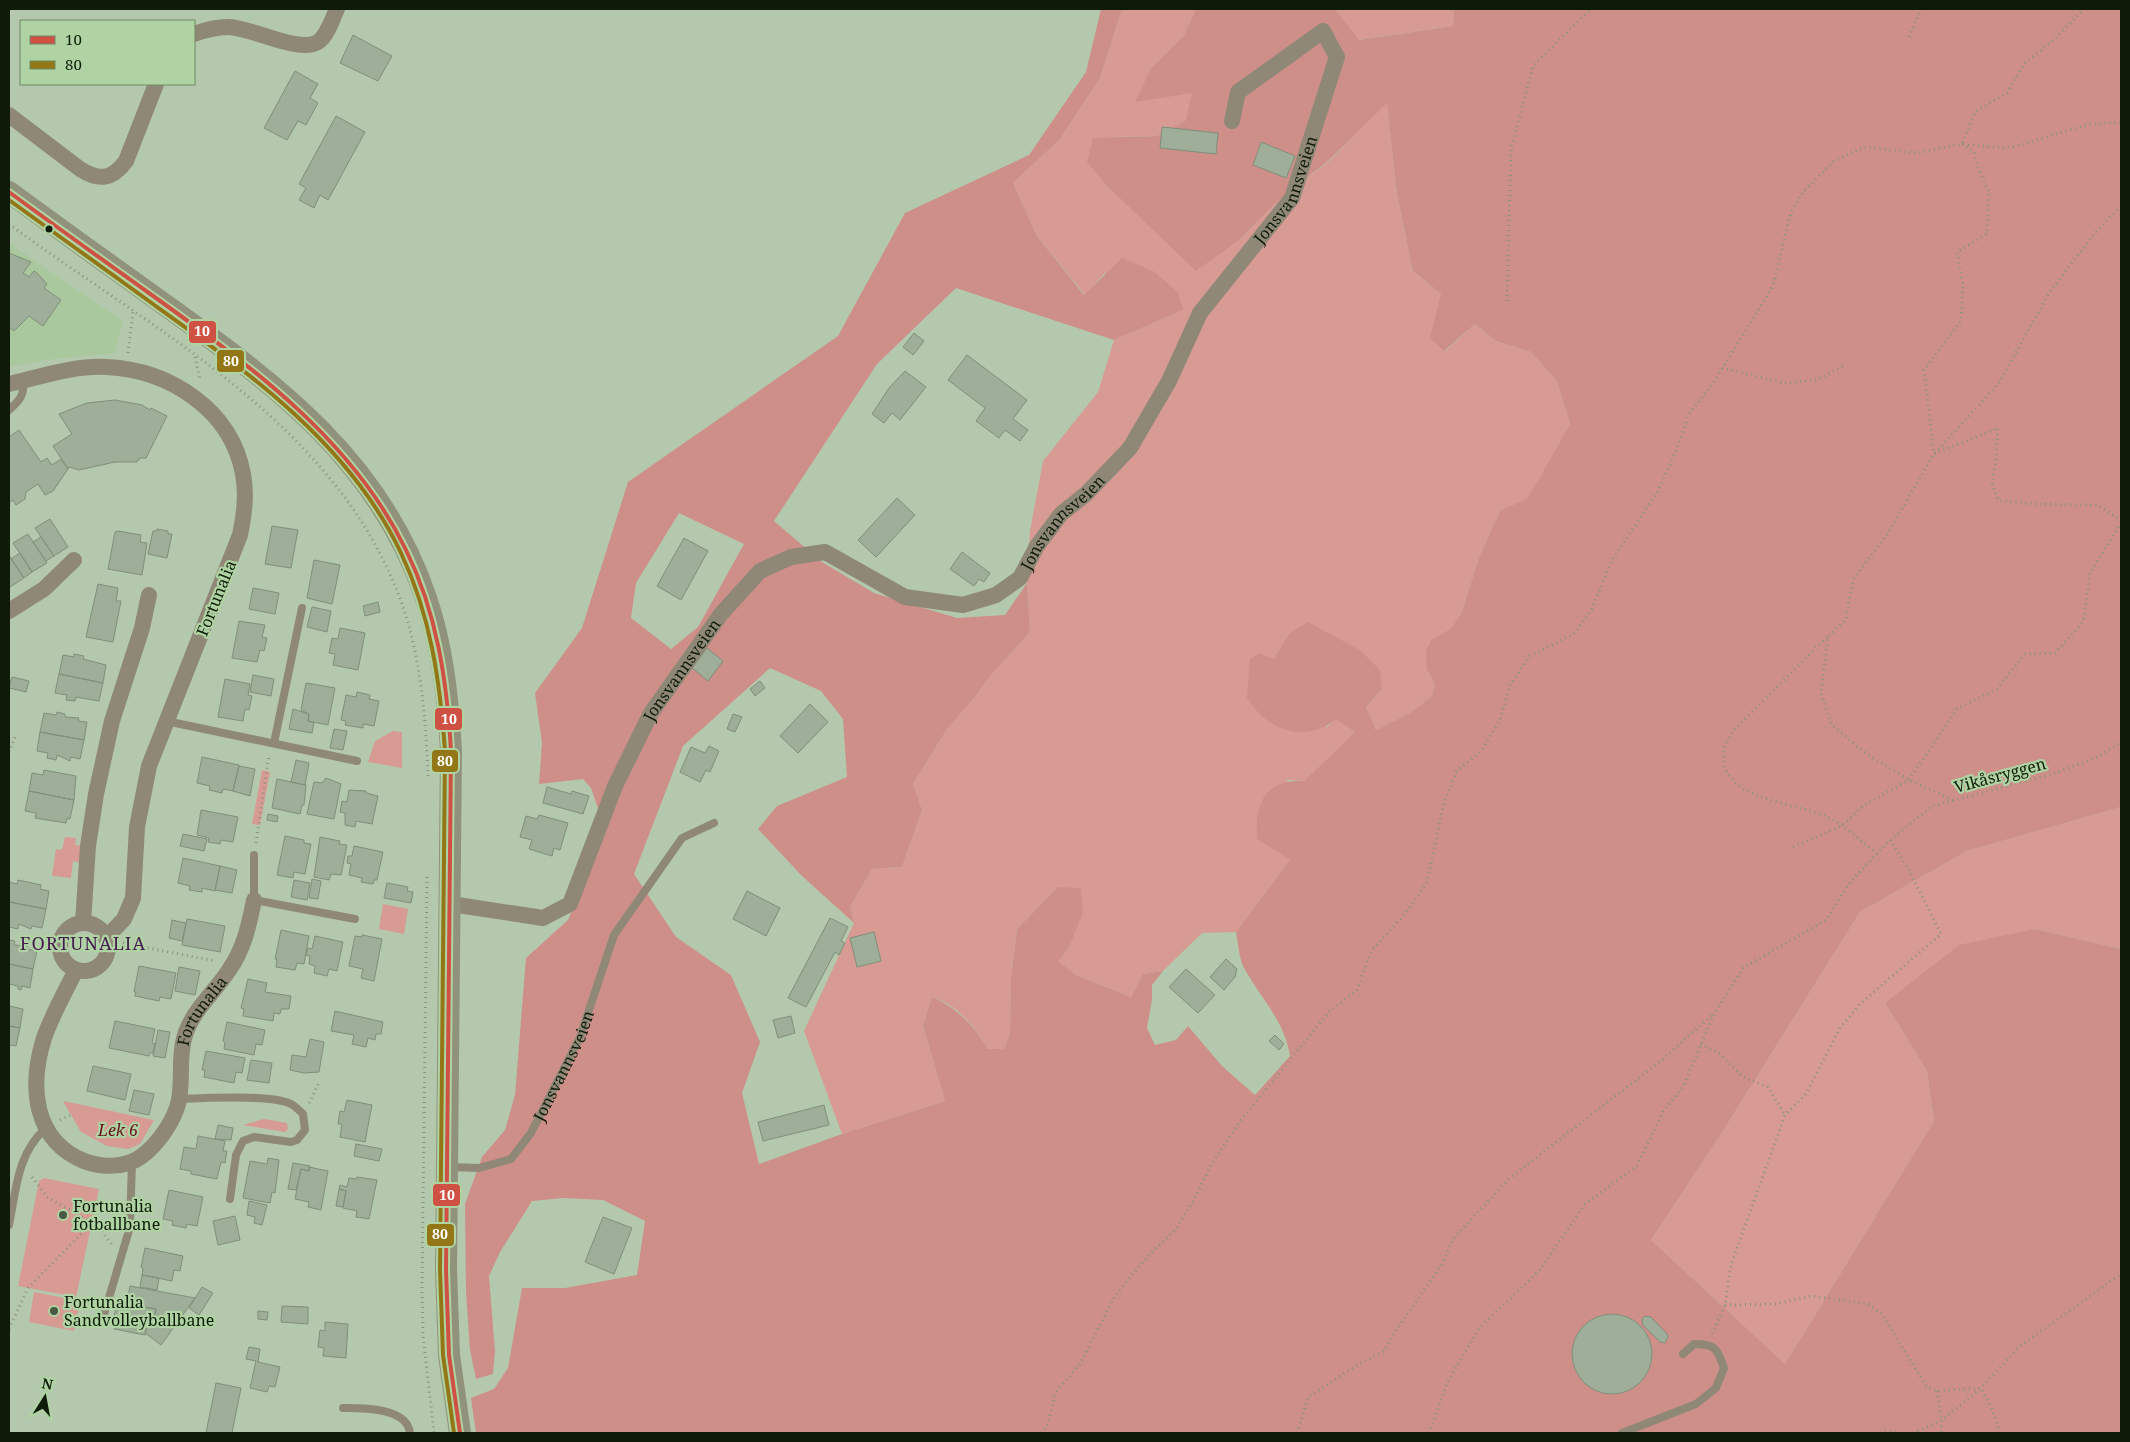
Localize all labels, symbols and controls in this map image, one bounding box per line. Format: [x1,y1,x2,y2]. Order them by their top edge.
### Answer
legend [20,20,195,85]
text: 10 [65,29,82,49]
text: 80 [65,54,82,74]
street label: Jonsvannsveien [1248,133,1322,249]
unlabelled marker [44,224,54,234]
line badge: 10 [188,320,217,344]
text: 10 [194,321,210,340]
line badge: 80 [216,349,245,373]
text: 80 [223,351,239,370]
street label: Jonsvannsveien [1015,470,1110,575]
street label: Fortunalia [191,557,241,639]
street label: Jonsvannsveien [637,614,725,725]
line badge: 10 [434,707,463,731]
text: 10 [441,709,457,728]
line badge: 80 [431,749,459,773]
text: 80 [437,751,453,770]
street label: Vikåsryggen [1952,752,2048,798]
district label: FORTUNALIA [20,931,146,955]
street label: Fortunalia [172,971,232,1048]
street label: Jonsvannsveien [527,1008,599,1126]
park label: Lek 6 [97,1119,138,1141]
line badge: 10 [432,1183,461,1207]
text: 10 [439,1185,455,1204]
place label: Fortunalia fotballbane [73,1195,160,1235]
marker: Fortunalia fotballbane [57,1209,69,1221]
line badge: 80 [426,1223,455,1247]
text: 80 [432,1224,448,1243]
place label: Fortunalia Sandvolleyballbane [64,1291,214,1331]
marker: Fortunalia Sandvolleyballbane [48,1305,60,1317]
north arrow [20,1372,70,1422]
text: N [40,1373,55,1394]

